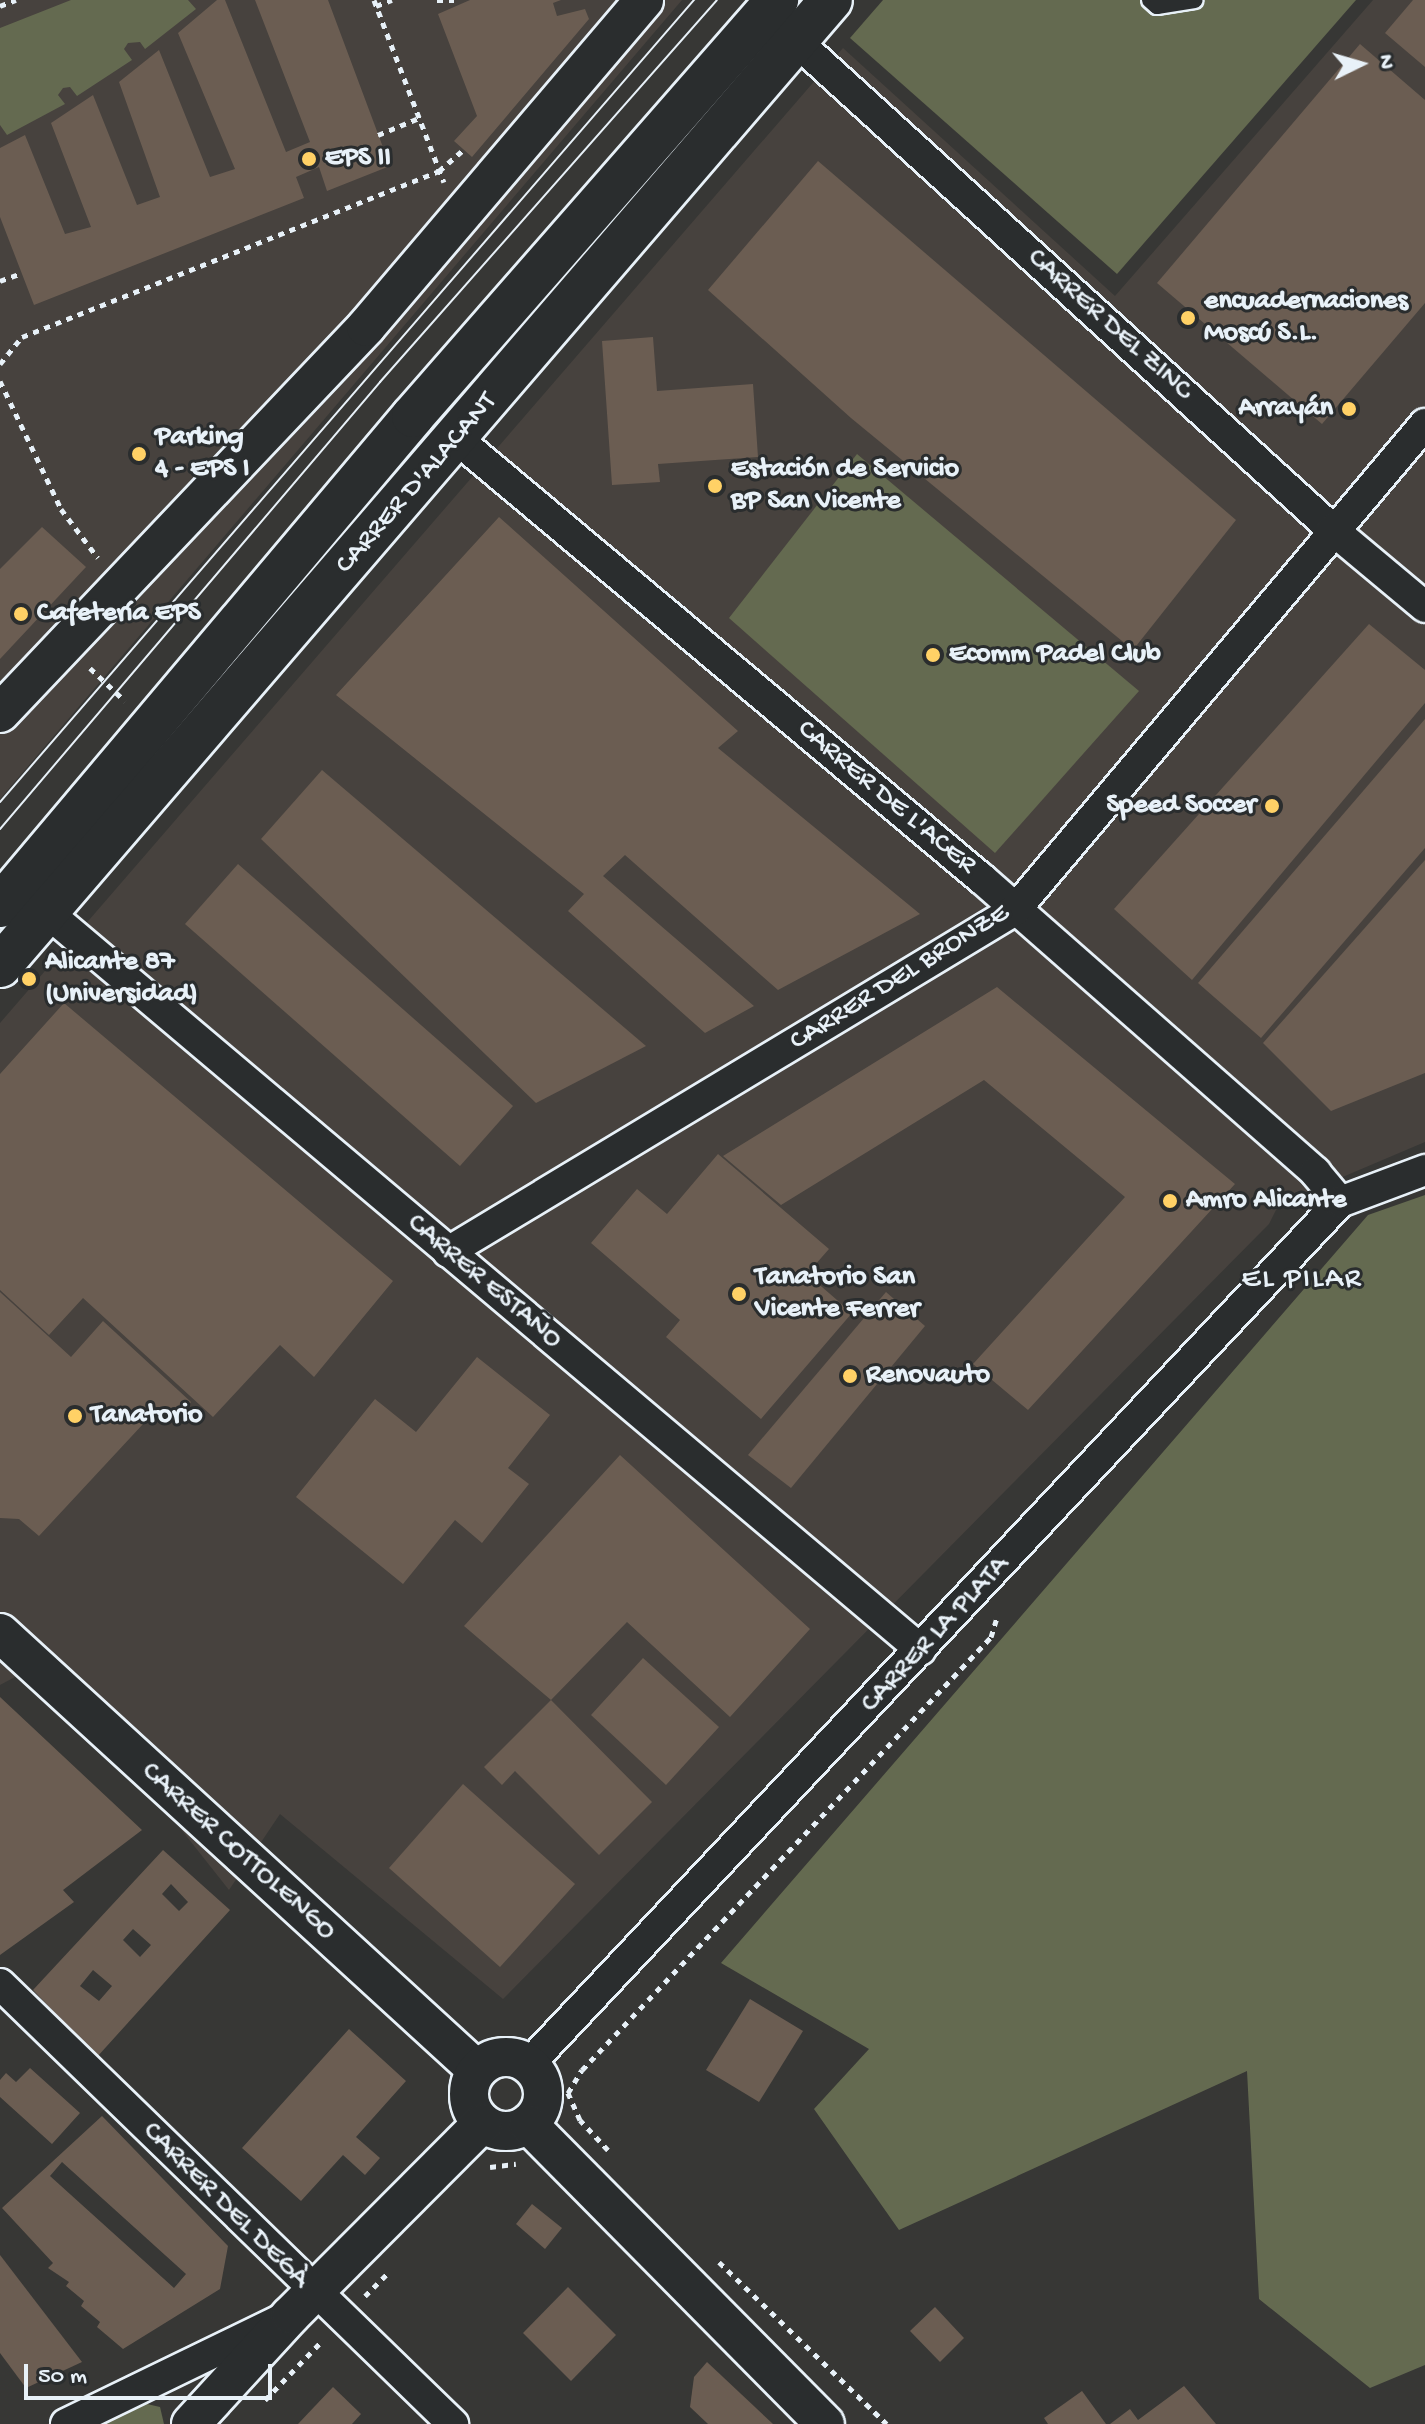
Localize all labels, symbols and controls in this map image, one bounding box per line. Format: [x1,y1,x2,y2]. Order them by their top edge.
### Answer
north arrow [1321,24,1401,104]
text: N [1371,54,1398,70]
place label: EPS II [325,142,391,176]
marker: EPS II [300,150,318,168]
street label: CARRER DEL ZINC [1019,242,1199,408]
place label: encuadernaciones Moscú S.L. [1204,285,1408,351]
marker: encuadernaciones Moscú S.L. [1179,309,1197,327]
street label: CARRER D'ALACANT [329,387,505,581]
place label: Arrayán [1238,392,1333,426]
marker: Arrayán [1340,400,1358,418]
place label: Parking 4 - EPS I [155,421,250,487]
marker: Parking 4 - EPS I [130,445,148,463]
place label: Estación de Servicio BP San Vicente [731,453,959,519]
marker: Estación de Servicio BP San Vicente [706,477,724,495]
place label: Cafetería EPS [37,597,201,631]
marker: Cafetería EPS [12,605,30,623]
place label: Ecomm Padel Club [949,638,1161,672]
marker: Ecomm Padel Club [924,646,942,664]
street label: CARRER DE L'ACER [790,713,982,883]
place label: Speed Soccer [1106,789,1256,823]
marker: Speed Soccer [1263,797,1281,815]
street label: CARRER DEL BRONZE [784,897,1016,1059]
place label: Alicante 87 (Universidad) [45,946,198,1012]
marker: Alicante 87 (Universidad) [20,970,38,988]
place label: Amro Alicante [1186,1184,1346,1218]
marker: Amro Alicante [1161,1192,1179,1210]
street label: CARRER ESTAÑO [399,1207,569,1357]
place label: Tanatorio San Vicente Ferrer [755,1261,919,1327]
district label: EL PILAR [1242,1263,1362,1299]
marker: Tanatorio San Vicente Ferrer [730,1285,748,1303]
place label: Renovauto [866,1359,990,1393]
marker: Renovauto [841,1367,859,1385]
place label: Tanatorio [91,1399,203,1433]
marker: Tanatorio [66,1407,84,1425]
street label: CARRER LA PLATA [855,1549,1017,1721]
street label: CARRER COTTOLENGO [134,1756,342,1948]
street label: CARRER DEL DEGÀ [135,2116,315,2296]
scale bar [28,2348,276,2398]
text: 50 m [38,2363,87,2392]

